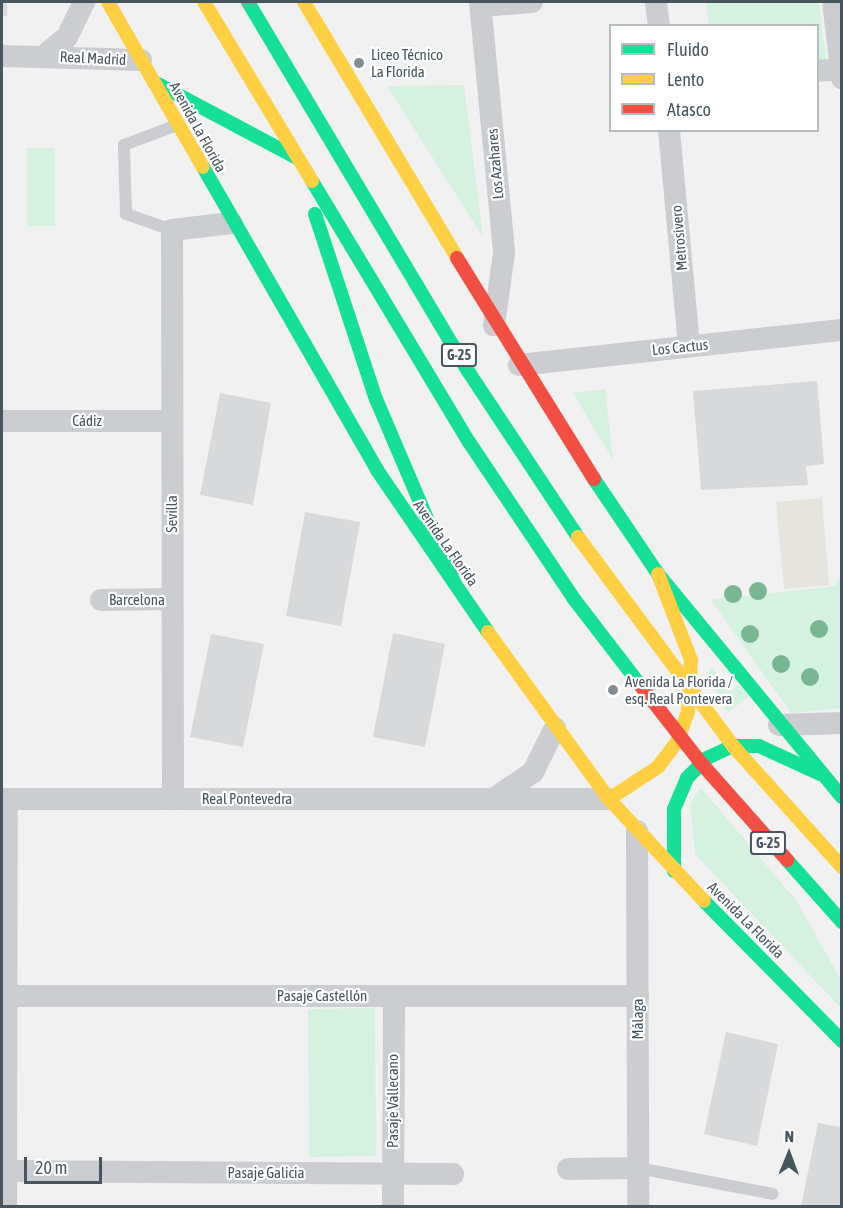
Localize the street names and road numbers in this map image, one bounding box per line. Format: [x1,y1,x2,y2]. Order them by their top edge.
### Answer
street label: Real Madrid [59,47,127,69]
street label: Avenida La Florida [166,79,230,175]
street label: Los Azahares [483,128,507,200]
street label: Metrosivero [667,204,691,272]
street label: Los Cactus [651,335,709,359]
road number: G-25 [440,344,478,366]
street label: Cádiz [72,412,102,430]
street label: Sevilla [163,495,181,533]
street label: Avenida La Florida [410,497,482,589]
street label: Barcelona [109,591,165,609]
street label: Real Pontevedra [202,790,292,808]
road number: G-25 [748,832,788,854]
street label: Avenida La Florida [704,878,788,962]
street label: Pasaje Castellón [277,987,367,1005]
street label: Málaga [629,998,647,1040]
street label: Pasaje Vallecano [384,1054,402,1148]
street label: Pasaje Galicia [228,1164,304,1182]

